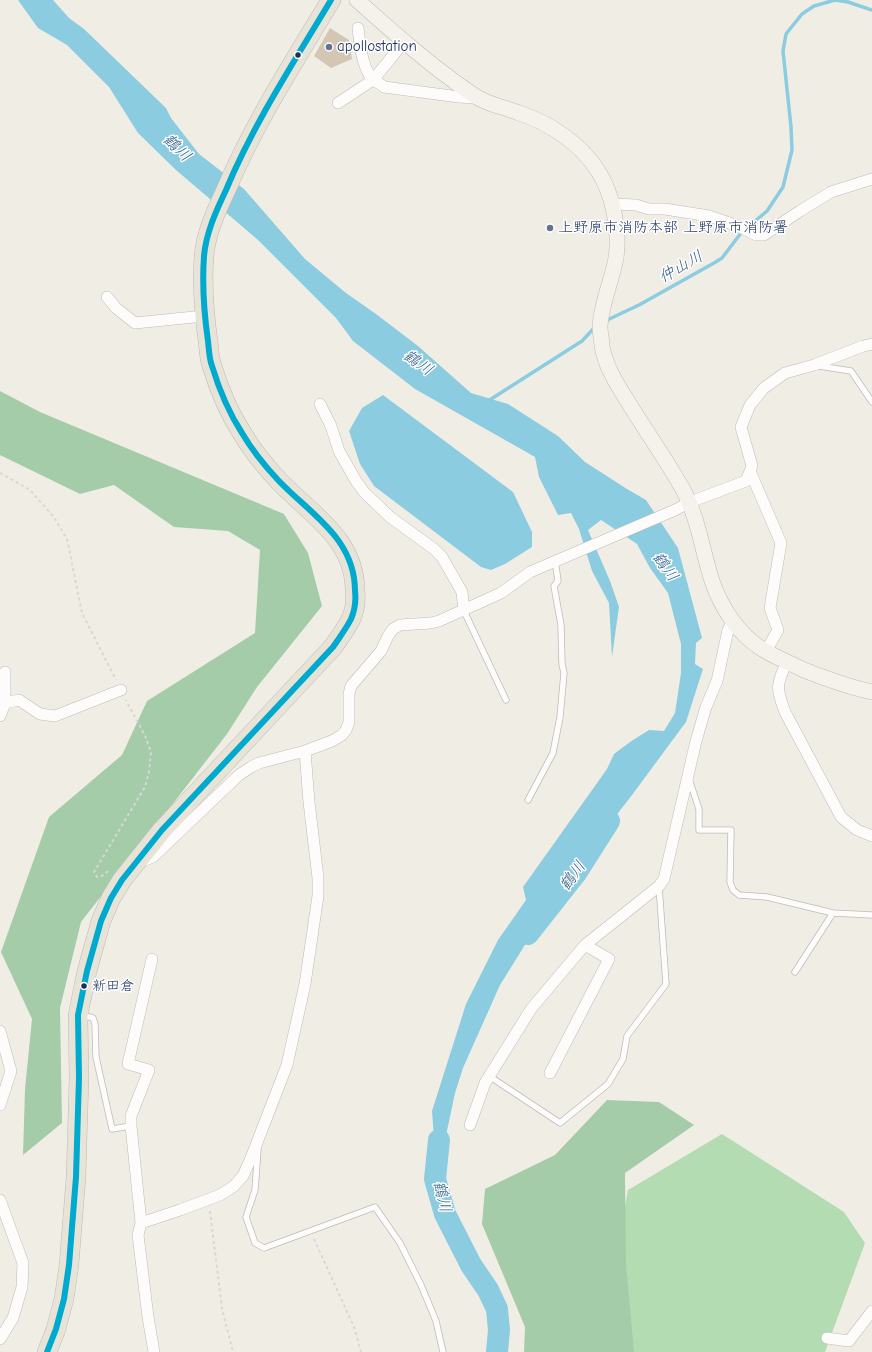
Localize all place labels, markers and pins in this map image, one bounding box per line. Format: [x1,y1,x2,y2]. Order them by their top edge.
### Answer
place label: apollostation [337,38,417,56]
marker: apollostation [324,42,334,52]
unlabelled marker [293,50,303,60]
place label: 上野原市消防本部 上野原市消防署 [558,219,788,237]
marker: 上野原市消防本部 上野原市消防署 [545,223,555,233]
place label: 新田倉 [92,978,134,994]
marker: 新田倉 [79,981,89,991]

